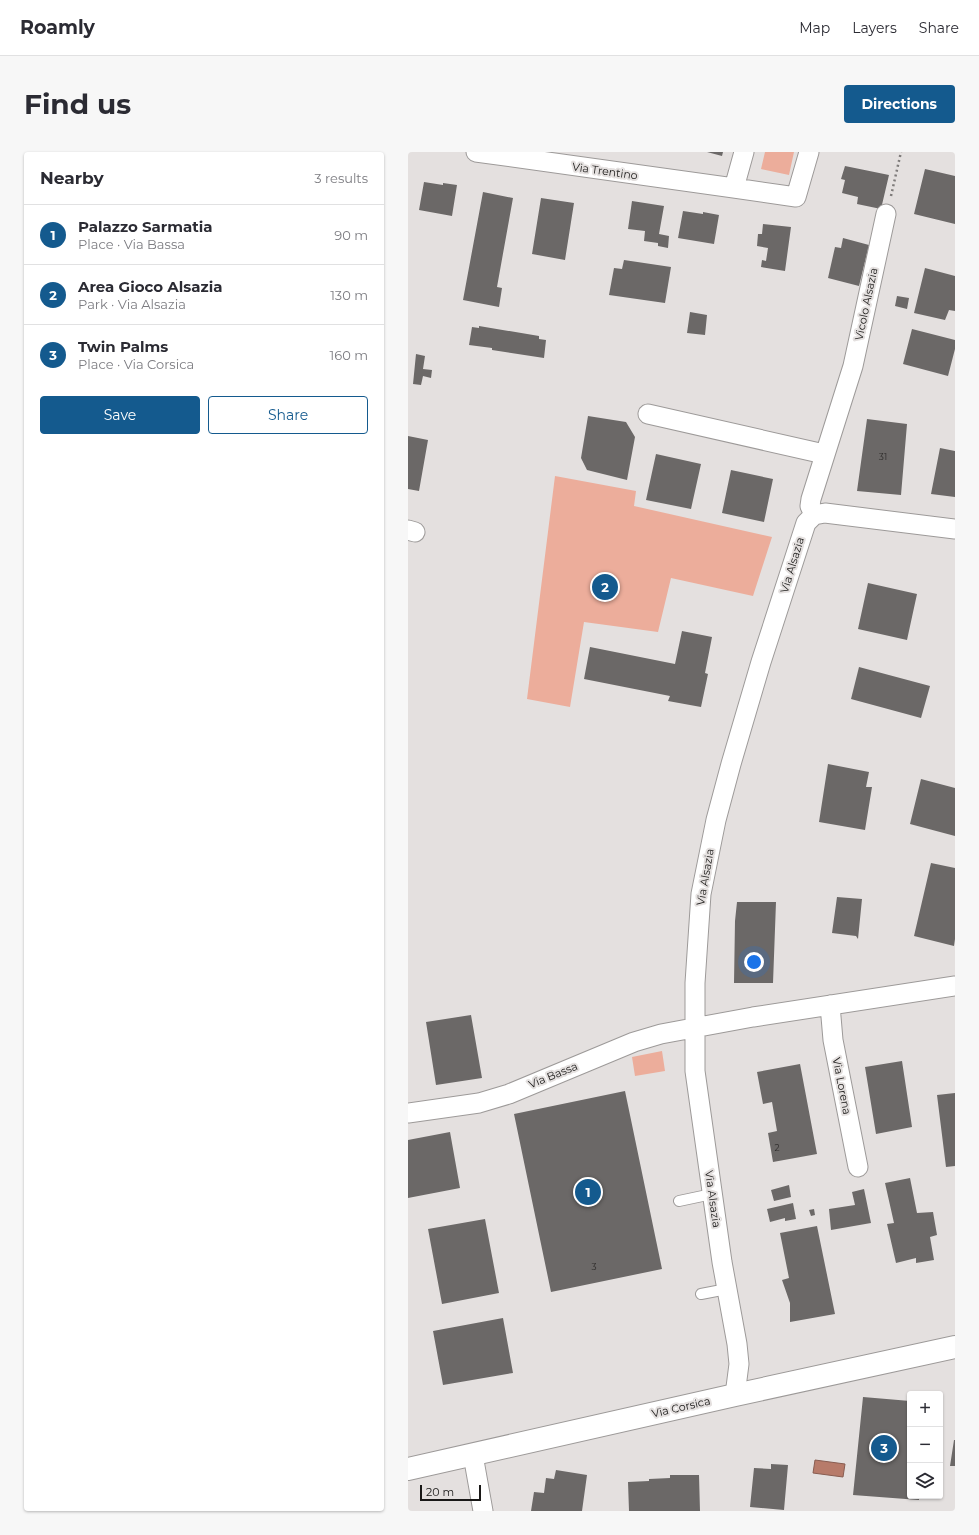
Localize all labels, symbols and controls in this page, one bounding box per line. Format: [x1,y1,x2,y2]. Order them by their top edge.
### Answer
text: Roamly [20,16,95,39]
text: Map [799,19,830,37]
text: Layers [852,19,897,37]
text: Share [919,19,959,37]
button: Directions [844,85,955,123]
text: Find us [24,87,131,121]
street label: Via Trentino [571,159,639,183]
text: Nearby [40,168,104,188]
text: 3 results [314,170,368,186]
text: Palazzo Sarmatia [78,217,213,236]
text: 1 [50,227,56,243]
text: 90 m [334,227,368,243]
text: Place · Via Bassa [78,236,185,252]
street label: Vicolo Alsazia [851,266,881,342]
text: Area Gioco Alsazia [78,277,222,296]
text: 2 [49,287,57,303]
text: 130 m [330,287,368,303]
text: Park · Via Alsazia [78,296,186,312]
text: Twin Palms [78,337,168,356]
text: 3 [49,347,57,363]
text: 160 m [330,347,368,363]
text: Place · Via Corsica [78,356,194,372]
button: Save [40,396,200,434]
button: Share [208,396,368,434]
house number: 31 [879,451,887,462]
street label: Via Alsazia [777,535,807,595]
pin: 2 [592,572,618,602]
street label: Via Alsazia [693,847,717,907]
your location [744,952,764,972]
street label: Via Lorena [830,1056,854,1116]
street label: Via Bassa [526,1059,580,1091]
house number: 2 [774,1142,780,1153]
street label: Via Alsazia [702,1170,724,1228]
pin: 1 [575,1177,601,1207]
house number: 3 [591,1261,597,1272]
map controls [907,1391,943,1499]
button: + [907,1391,943,1427]
street label: Via Corsica [650,1393,712,1421]
button: − [907,1427,943,1463]
pin: 3 [871,1433,897,1463]
button: layers [907,1463,943,1499]
scale bar [420,1483,481,1502]
text: 20 m [426,1485,454,1499]

